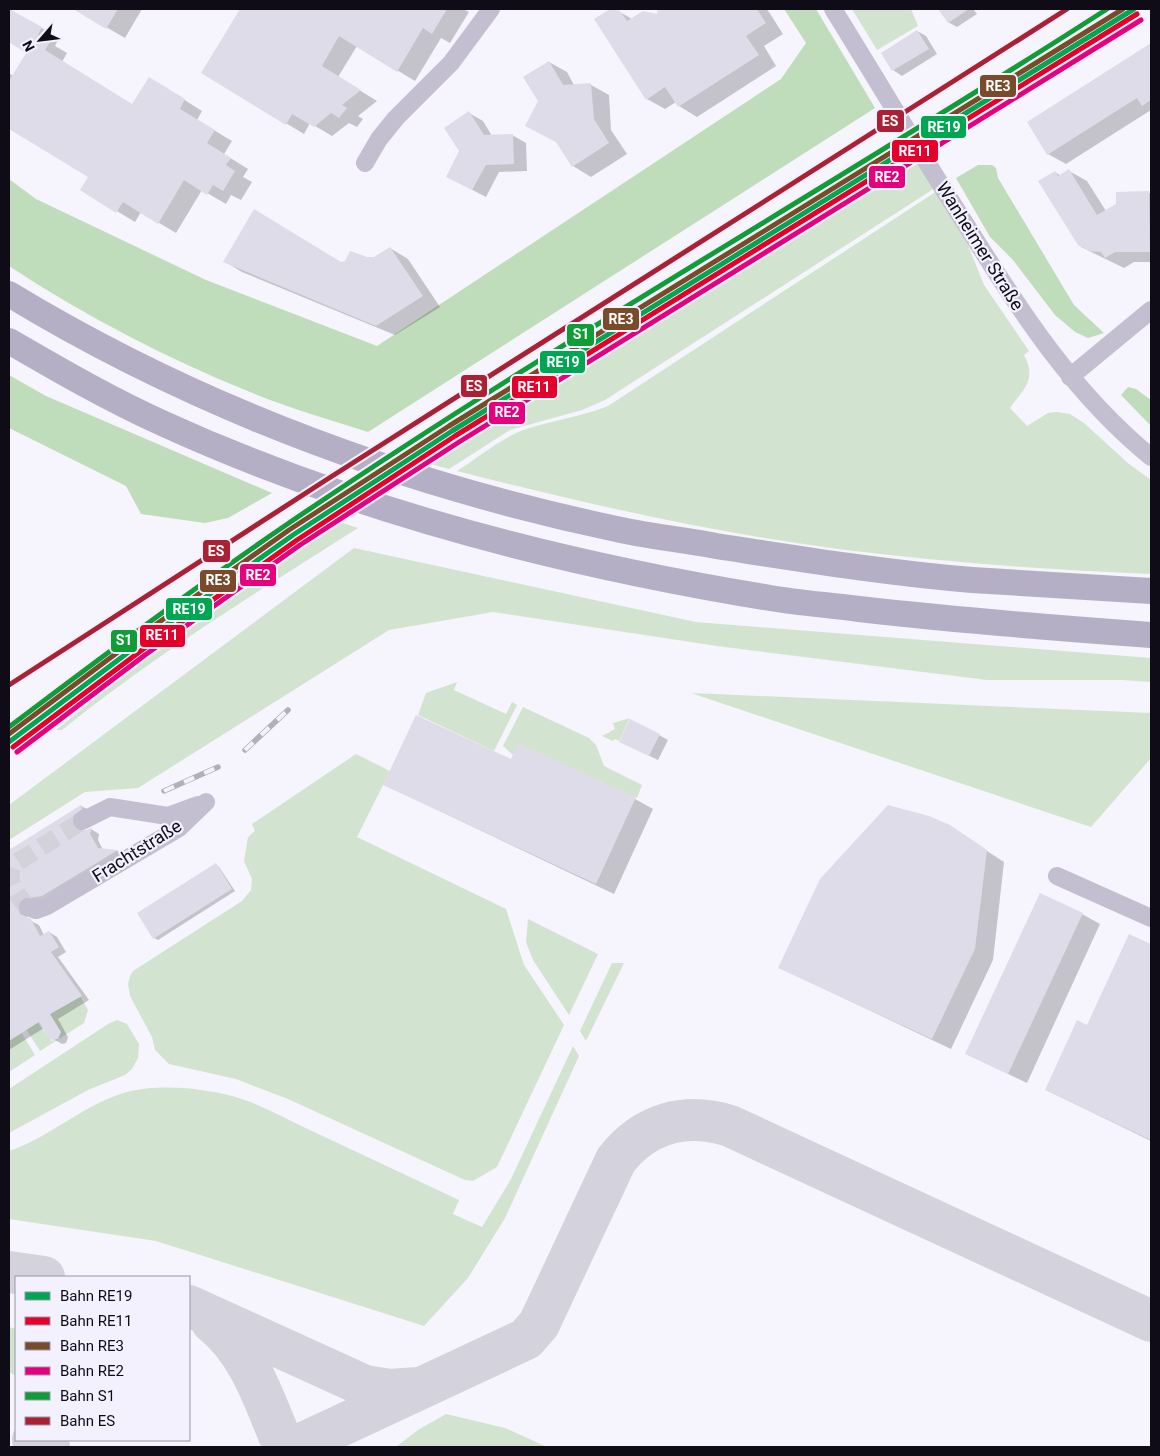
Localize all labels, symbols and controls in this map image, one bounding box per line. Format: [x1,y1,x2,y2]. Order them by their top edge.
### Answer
north arrow [15,15,65,65]
text: N [19,38,38,54]
line badge: RE3 [979,74,1017,98]
text: RE3 [986,78,1010,94]
line badge: ES [876,109,905,133]
text: ES [882,113,899,129]
line badge: RE19 [920,115,967,139]
text: RE19 [928,119,960,135]
line badge: RE11 [891,139,939,163]
text: RE11 [899,143,931,159]
line badge: RE2 [868,165,906,189]
text: RE2 [875,169,899,185]
street label: Wanheimer Straße [932,178,1028,314]
line badge: RE3 [602,307,640,331]
text: RE3 [609,311,633,327]
line badge: S1 [566,323,595,347]
text: S1 [573,326,589,342]
line badge: RE19 [539,350,586,374]
text: RE19 [547,354,579,370]
line badge: ES [460,374,488,398]
line badge: RE11 [511,375,558,399]
text: ES [466,378,483,394]
text: RE11 [518,379,550,395]
line badge: RE2 [488,401,526,425]
text: RE2 [495,404,519,420]
line badge: ES [202,539,231,563]
text: ES [208,543,225,559]
line badge: RE2 [239,563,277,587]
text: RE2 [246,567,270,583]
line badge: RE3 [199,569,237,593]
text: RE3 [206,572,230,588]
line badge: RE19 [165,597,213,621]
text: RE19 [173,601,205,617]
line badge: RE11 [139,624,186,648]
text: RE11 [146,627,178,643]
line badge: S1 [110,629,138,653]
text: S1 [116,632,132,648]
street label: Frachtstraße [88,815,185,886]
legend [15,1276,190,1441]
text: Bahn RE19 [60,1287,132,1305]
text: Bahn RE11 [60,1312,132,1330]
text: Bahn RE3 [60,1337,124,1355]
text: Bahn RE2 [60,1362,124,1380]
text: Bahn S1 [60,1387,115,1405]
text: Bahn ES [60,1412,115,1430]

